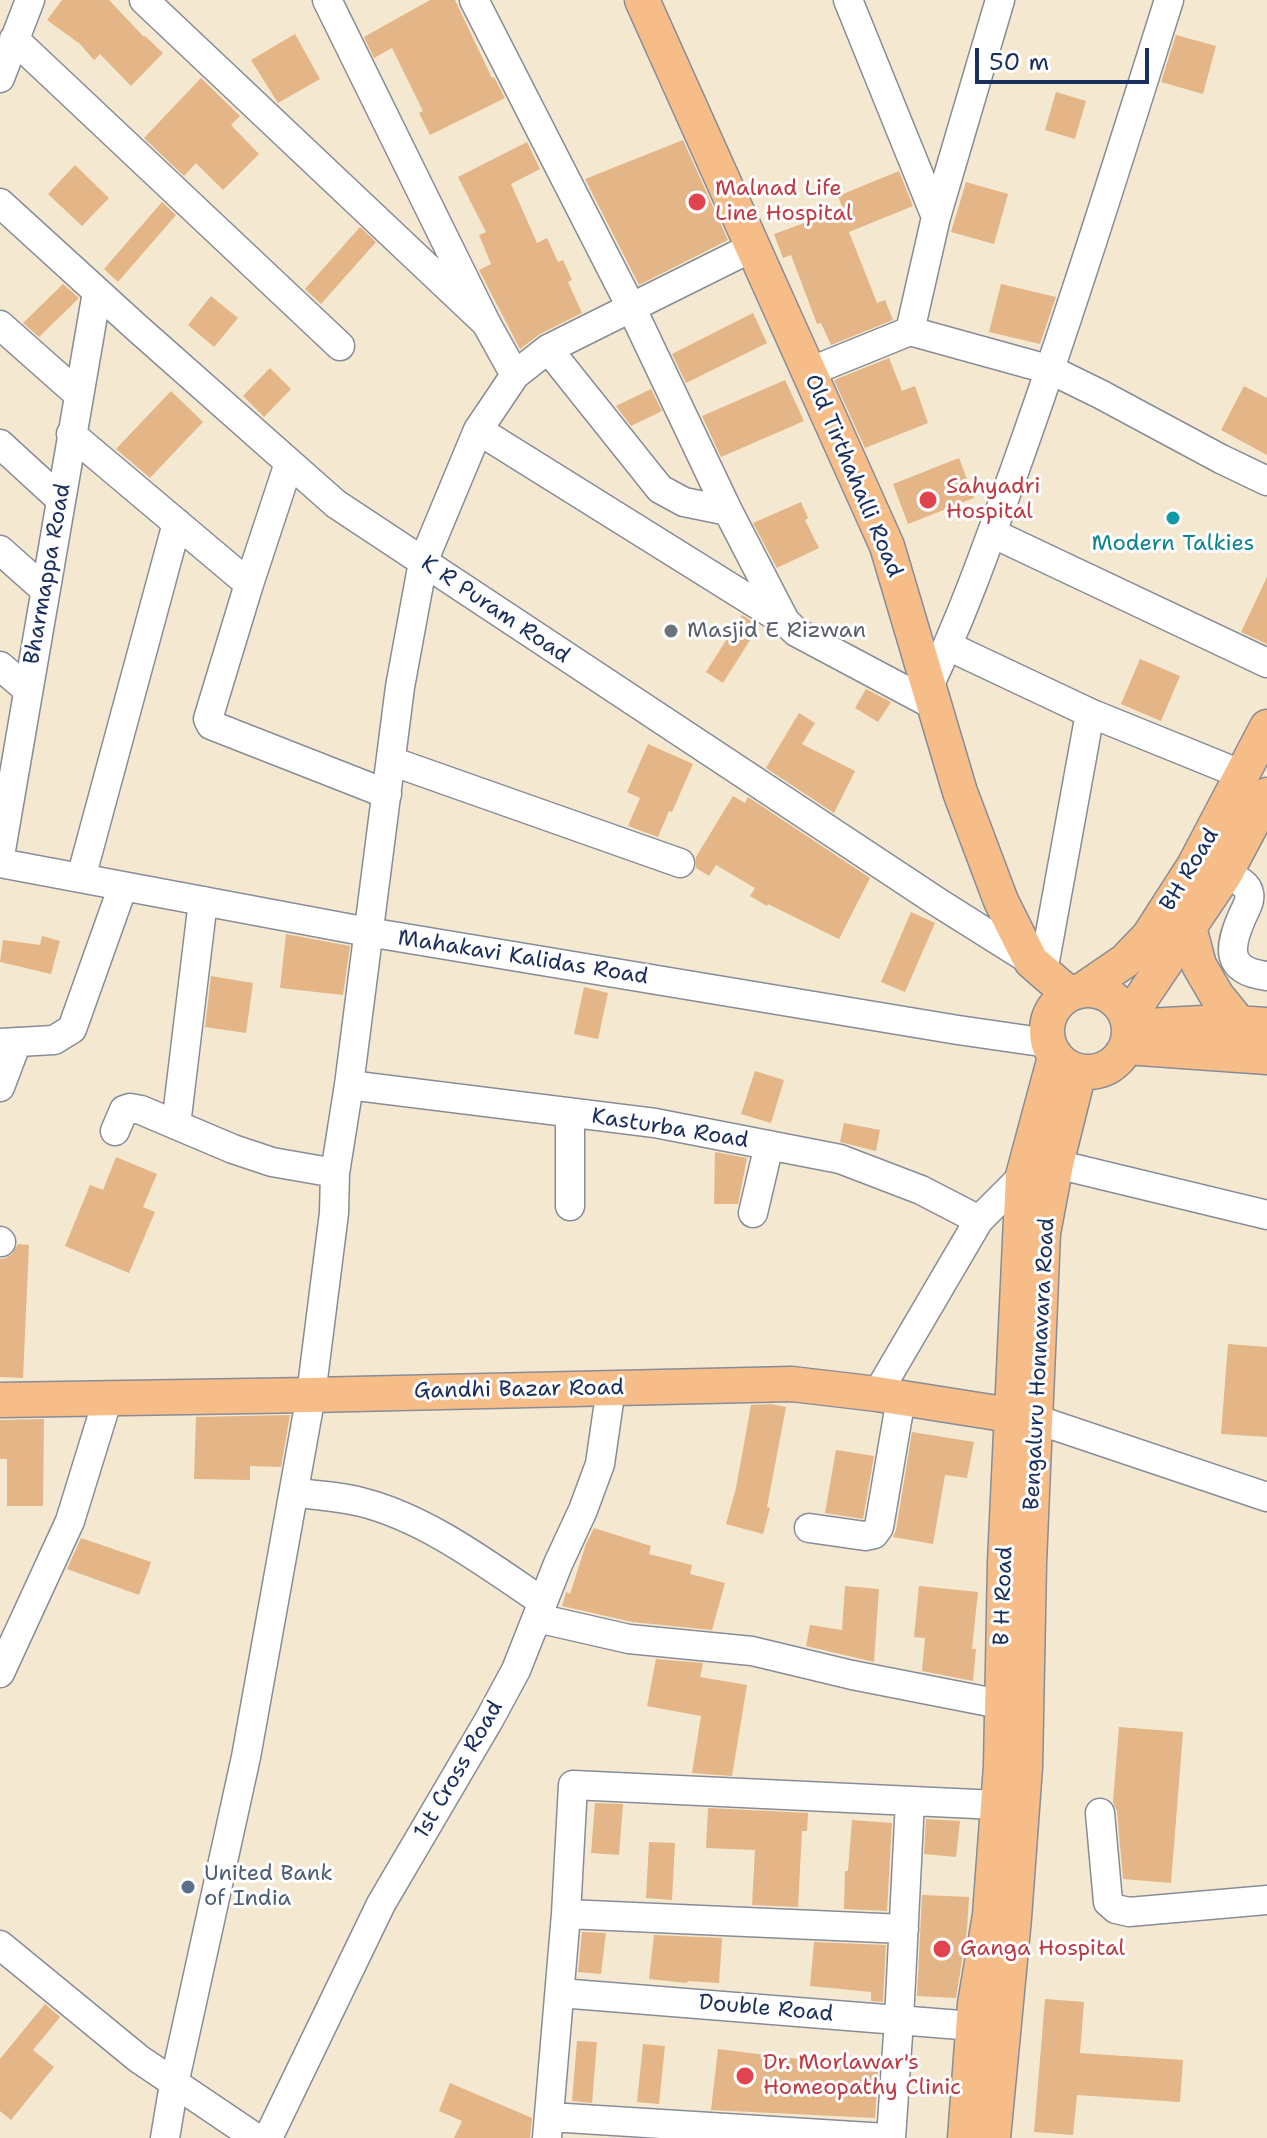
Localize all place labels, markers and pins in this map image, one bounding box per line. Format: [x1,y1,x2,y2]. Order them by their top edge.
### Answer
place label: Malnad Life Line Hospital [715,176,853,228]
marker: Malnad Life Line Hospital [686,191,708,213]
place label: Sahyadri Hospital [946,474,1040,526]
marker: Sahyadri Hospital [917,489,939,511]
marker: Modern Talkies [1164,509,1182,527]
place label: Modern Talkies [1092,531,1254,557]
place label: Masjid E Rizwan [687,618,866,644]
marker: Masjid E Rizwan [662,622,680,640]
place label: United Bank of India [204,1861,333,1912]
marker: United Bank of India [179,1878,197,1896]
place label: Ganga Hospital [960,1936,1125,1962]
marker: Ganga Hospital [931,1938,953,1960]
place label: Dr. Morlawar's Homeopathy Clinic [763,2050,961,2102]
marker: Dr. Morlawar's Homeopathy Clinic [734,2065,756,2087]

